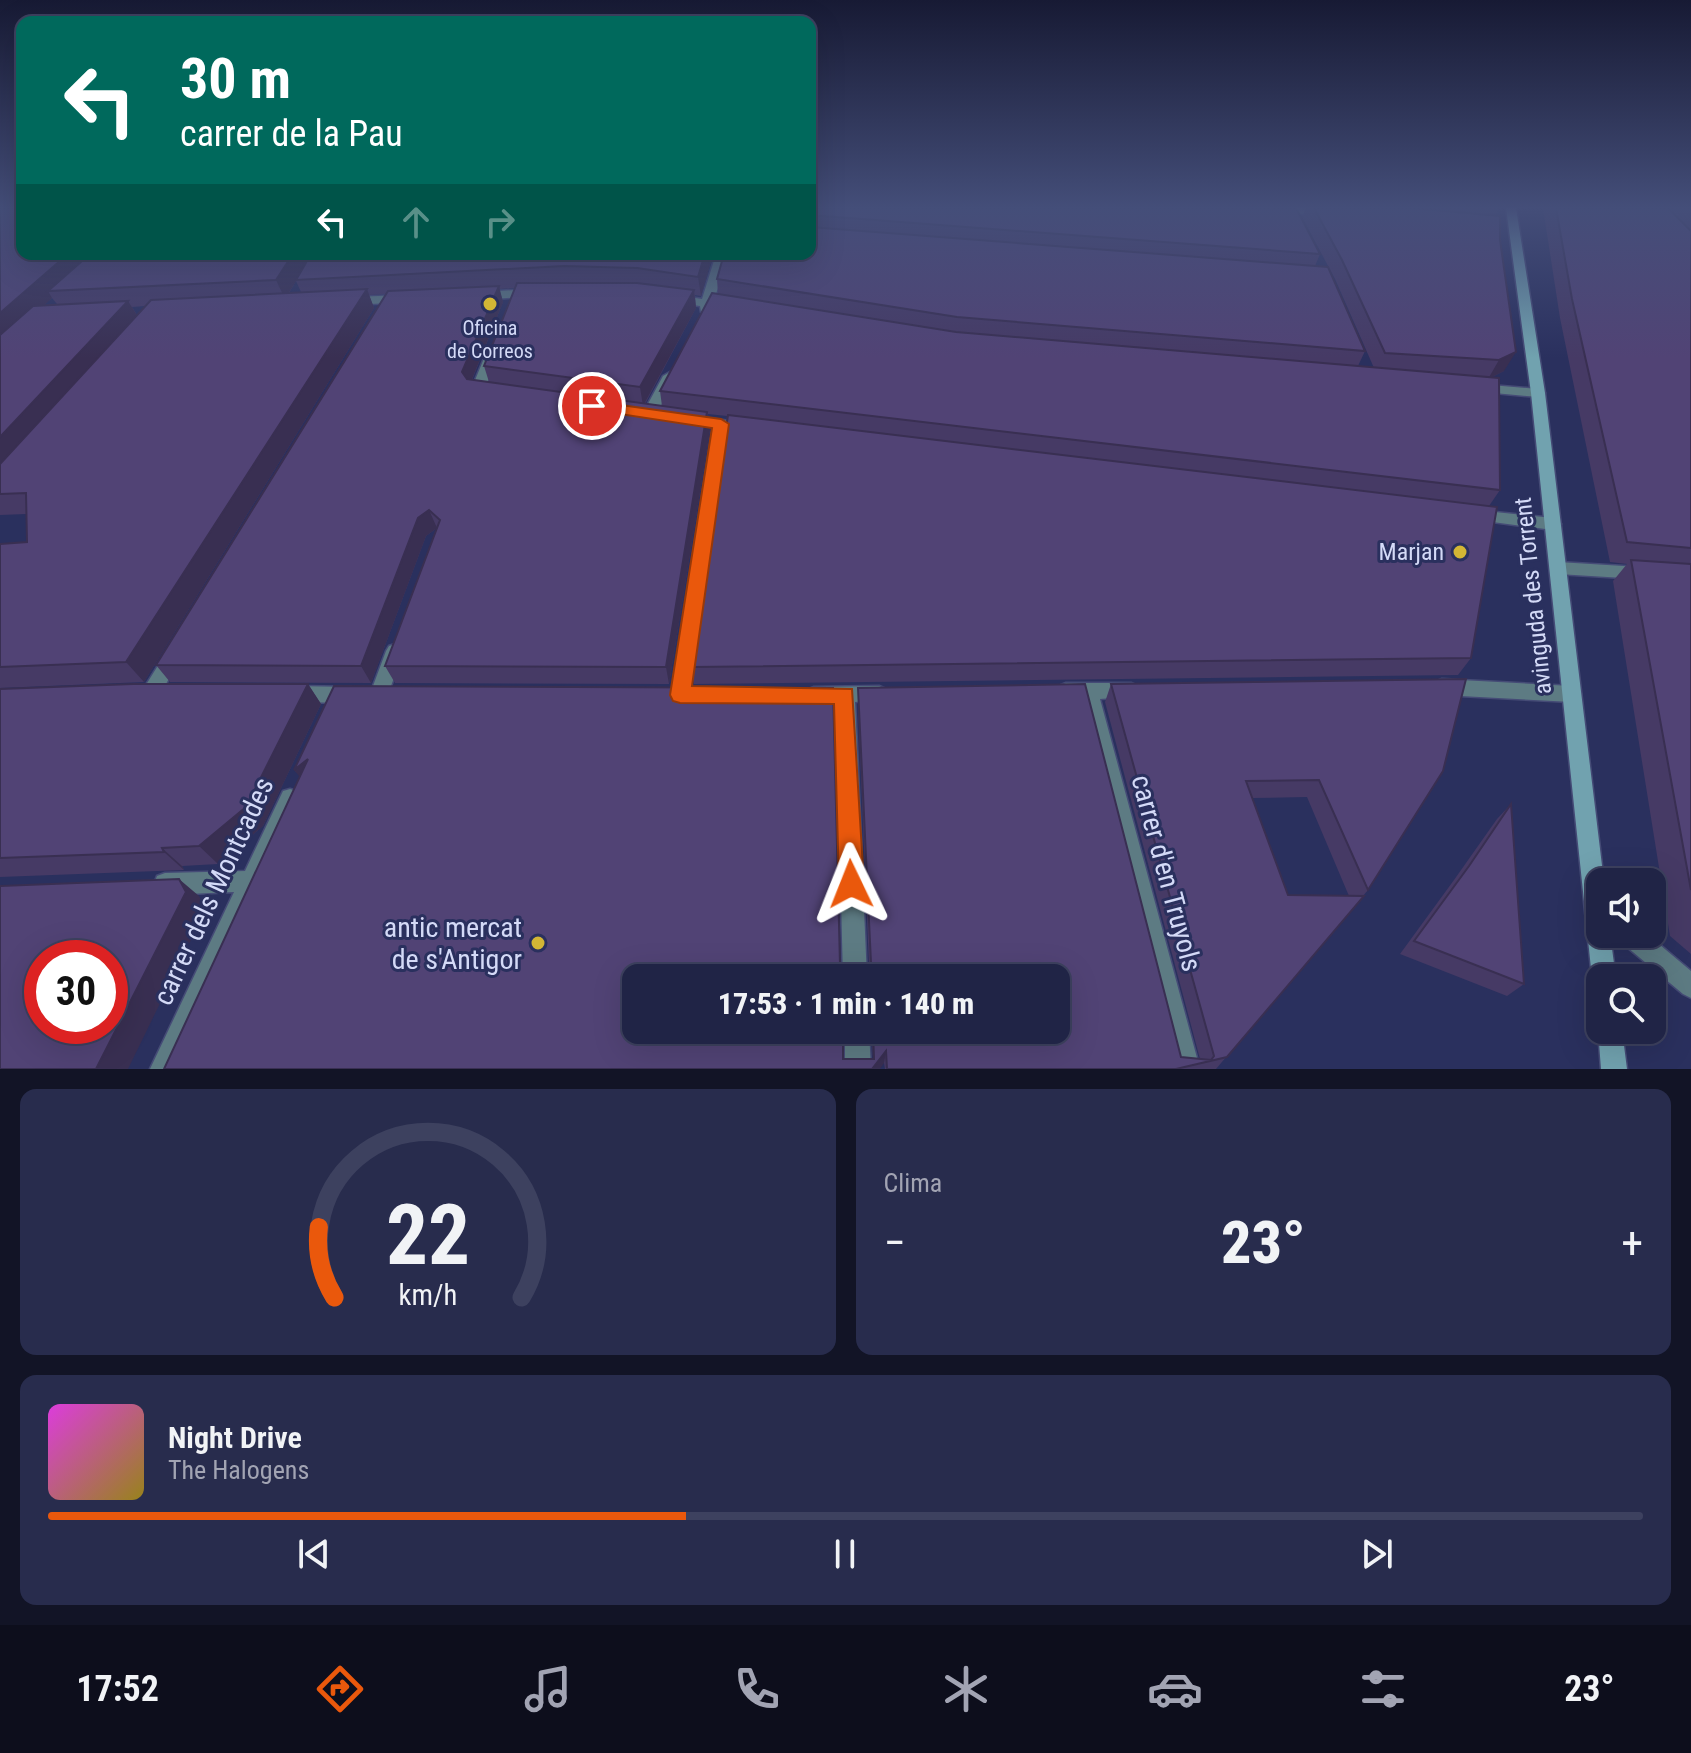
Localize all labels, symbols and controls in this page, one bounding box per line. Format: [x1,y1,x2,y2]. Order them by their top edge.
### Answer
text: 30 m [180,46,291,112]
icon: left [48,48,152,152]
text: carrer de la Pau [180,113,403,155]
icon: left [310,200,354,244]
icon: ahead [394,200,438,244]
icon: right [478,200,522,244]
marker: Oficina de Correos [481,295,499,313]
place label: Oficina de Correos [447,316,533,363]
pin [558,372,626,440]
icon: arrive [570,384,614,428]
street label: avinguda des Torrent [1509,496,1557,696]
place label: Marjan [1379,538,1444,566]
marker: Marjan [1451,543,1469,561]
street label: carrer d'en Truyols [1124,771,1209,975]
street label: carrer dels Montcades [146,772,281,1010]
position arrow [809,842,893,926]
map controls [1586,868,1666,1044]
button: sound [1586,868,1666,948]
place label: antic mercat de s'Antigor [384,911,522,976]
marker: antic mercat de s'Antigor [529,934,547,952]
speed limit sign: 30 [24,940,128,1044]
button: search [1586,964,1666,1044]
text: 17:53 · 1 min · 140 m [718,986,974,1021]
text: Clima [884,1168,942,1198]
text: 22 [386,1187,470,1284]
text: 23° [1221,1207,1306,1278]
text: − [884,1217,906,1269]
text: + [1621,1217,1643,1269]
text: km/h [398,1278,457,1312]
text: Night Drive [168,1420,302,1455]
text: The Halogens [168,1455,309,1485]
icon: previous [292,1532,336,1576]
icon: pause [823,1532,867,1576]
icon: next [1355,1532,1399,1576]
icon: directions [312,1661,368,1717]
icon: music [520,1661,576,1717]
icon: phone [729,1661,785,1717]
icon: climate [938,1661,994,1717]
icon: car [1147,1661,1203,1717]
icon: filters [1355,1661,1411,1717]
text: 17:52 [76,1668,159,1710]
text: 23° [1564,1668,1615,1710]

